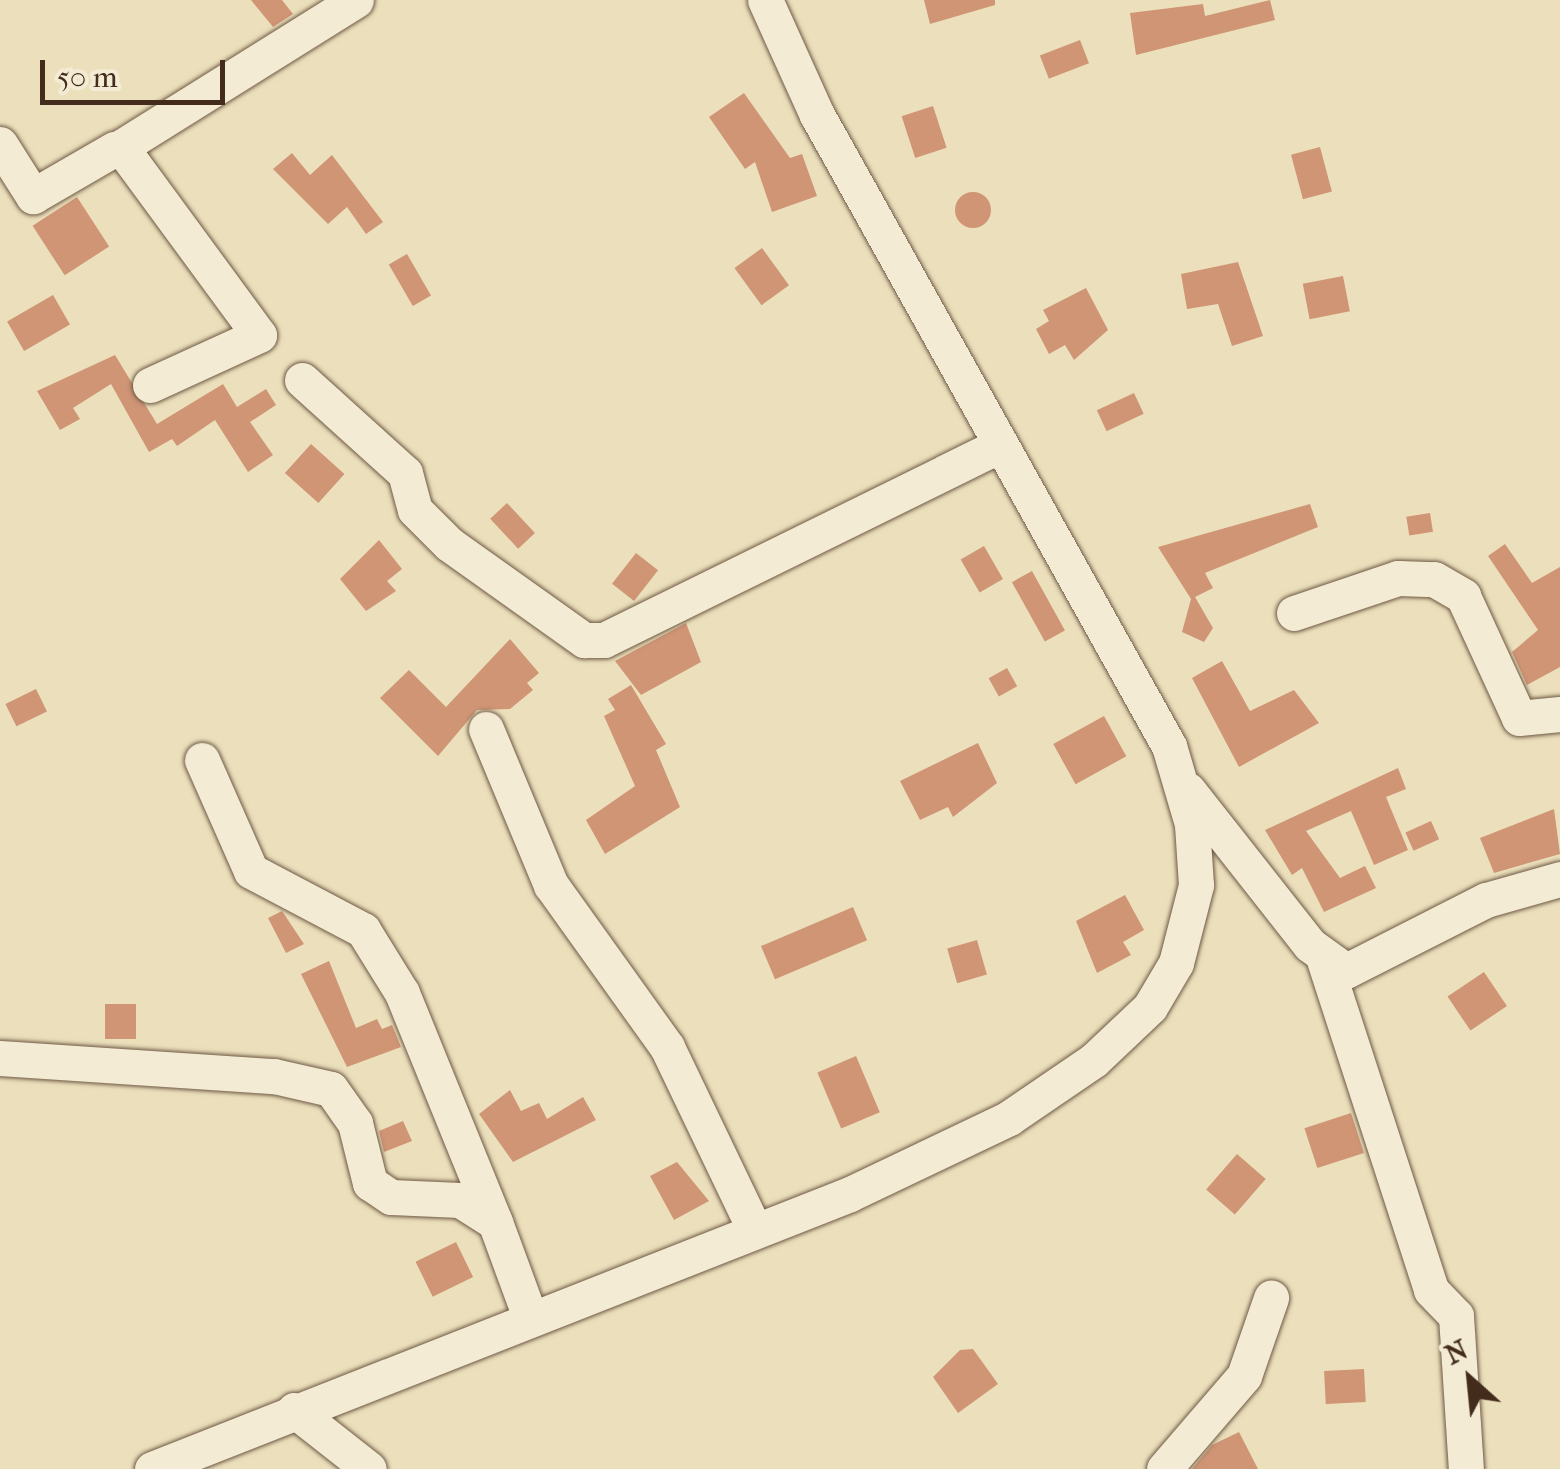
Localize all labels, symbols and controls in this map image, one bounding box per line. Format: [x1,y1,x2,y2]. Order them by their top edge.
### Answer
scale bar [45,40,230,102]
text: 50 m [57,60,118,95]
north arrow [1420,1329,1520,1429]
text: N [1439,1332,1473,1371]

